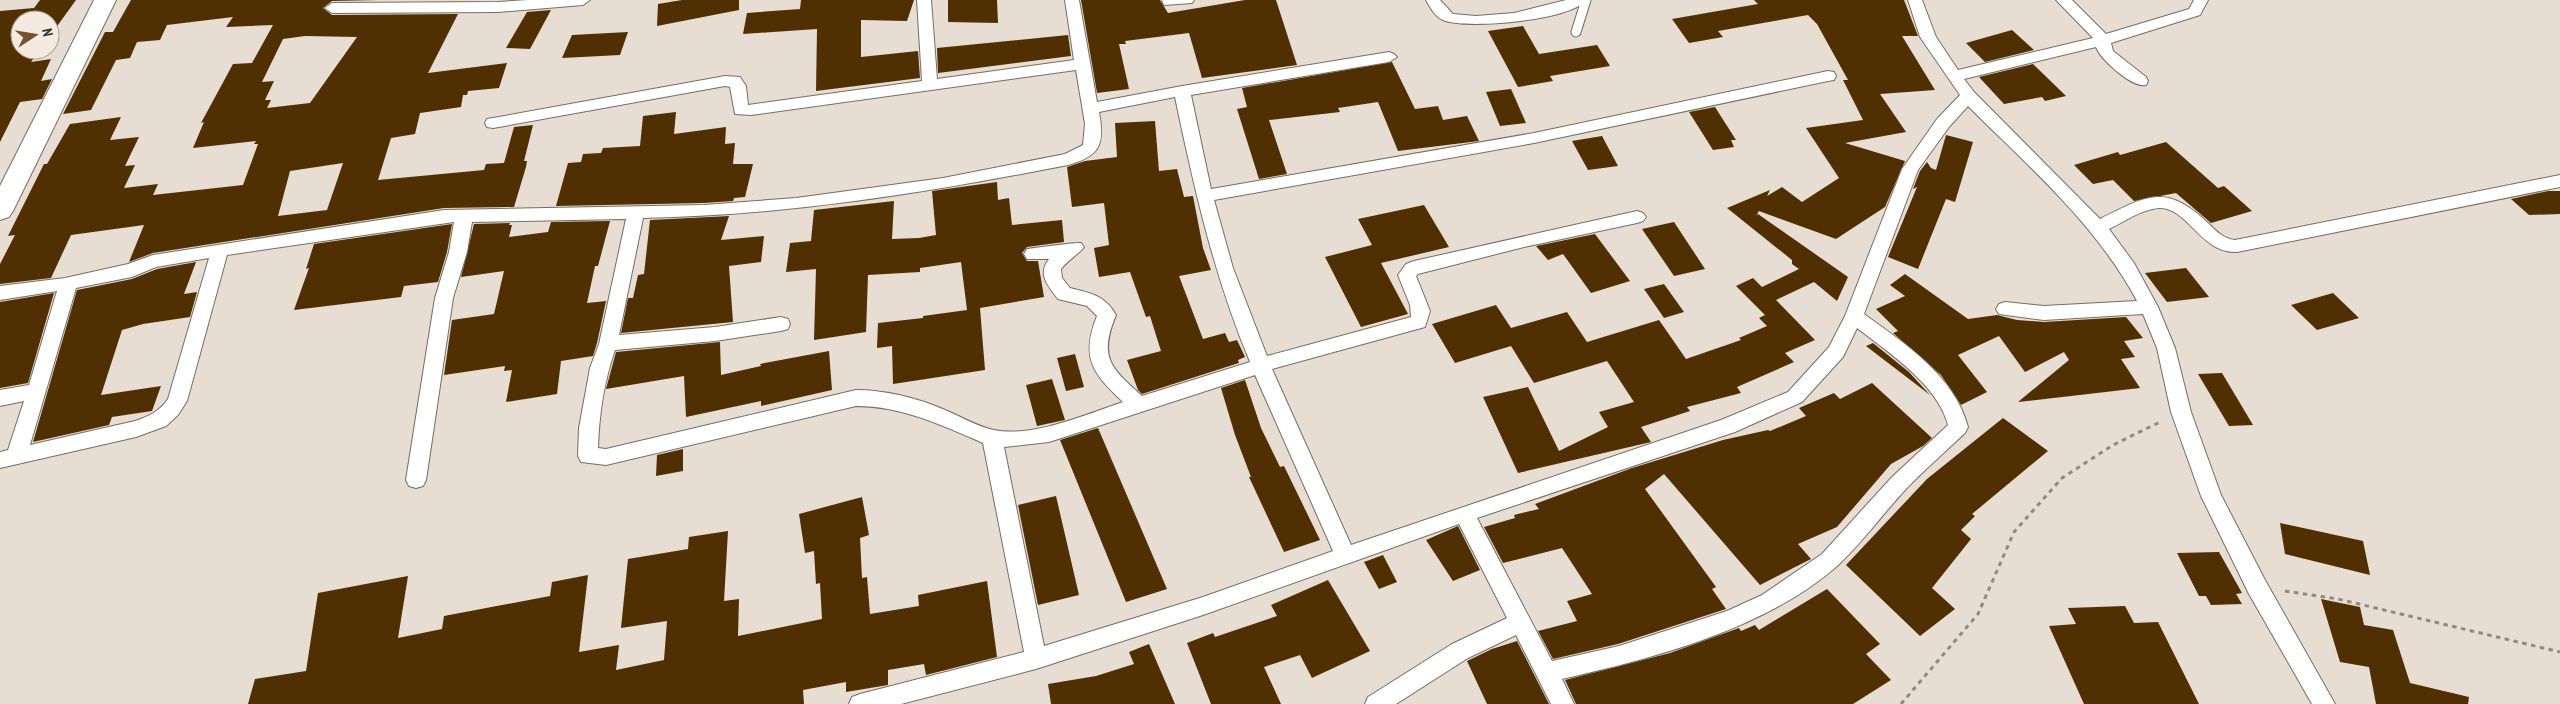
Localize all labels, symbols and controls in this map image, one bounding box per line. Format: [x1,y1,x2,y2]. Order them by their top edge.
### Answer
north arrow [10,10,60,60]
text: N [38,27,57,38]

